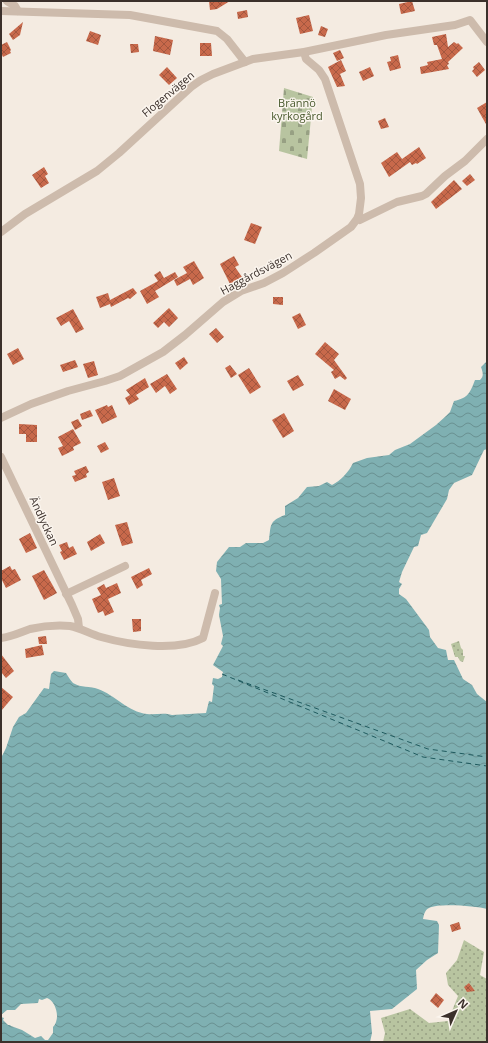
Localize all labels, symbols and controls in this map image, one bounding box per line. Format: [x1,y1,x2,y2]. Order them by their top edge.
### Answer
street label: Flogenvägen [138,67,197,120]
park label: Brännö kyrkogård [271,95,323,123]
street label: Haggårdsvägen [217,247,294,298]
street label: Ändlyckan [27,494,62,548]
north arrow [436,991,476,1031]
text: N [455,995,472,1012]

